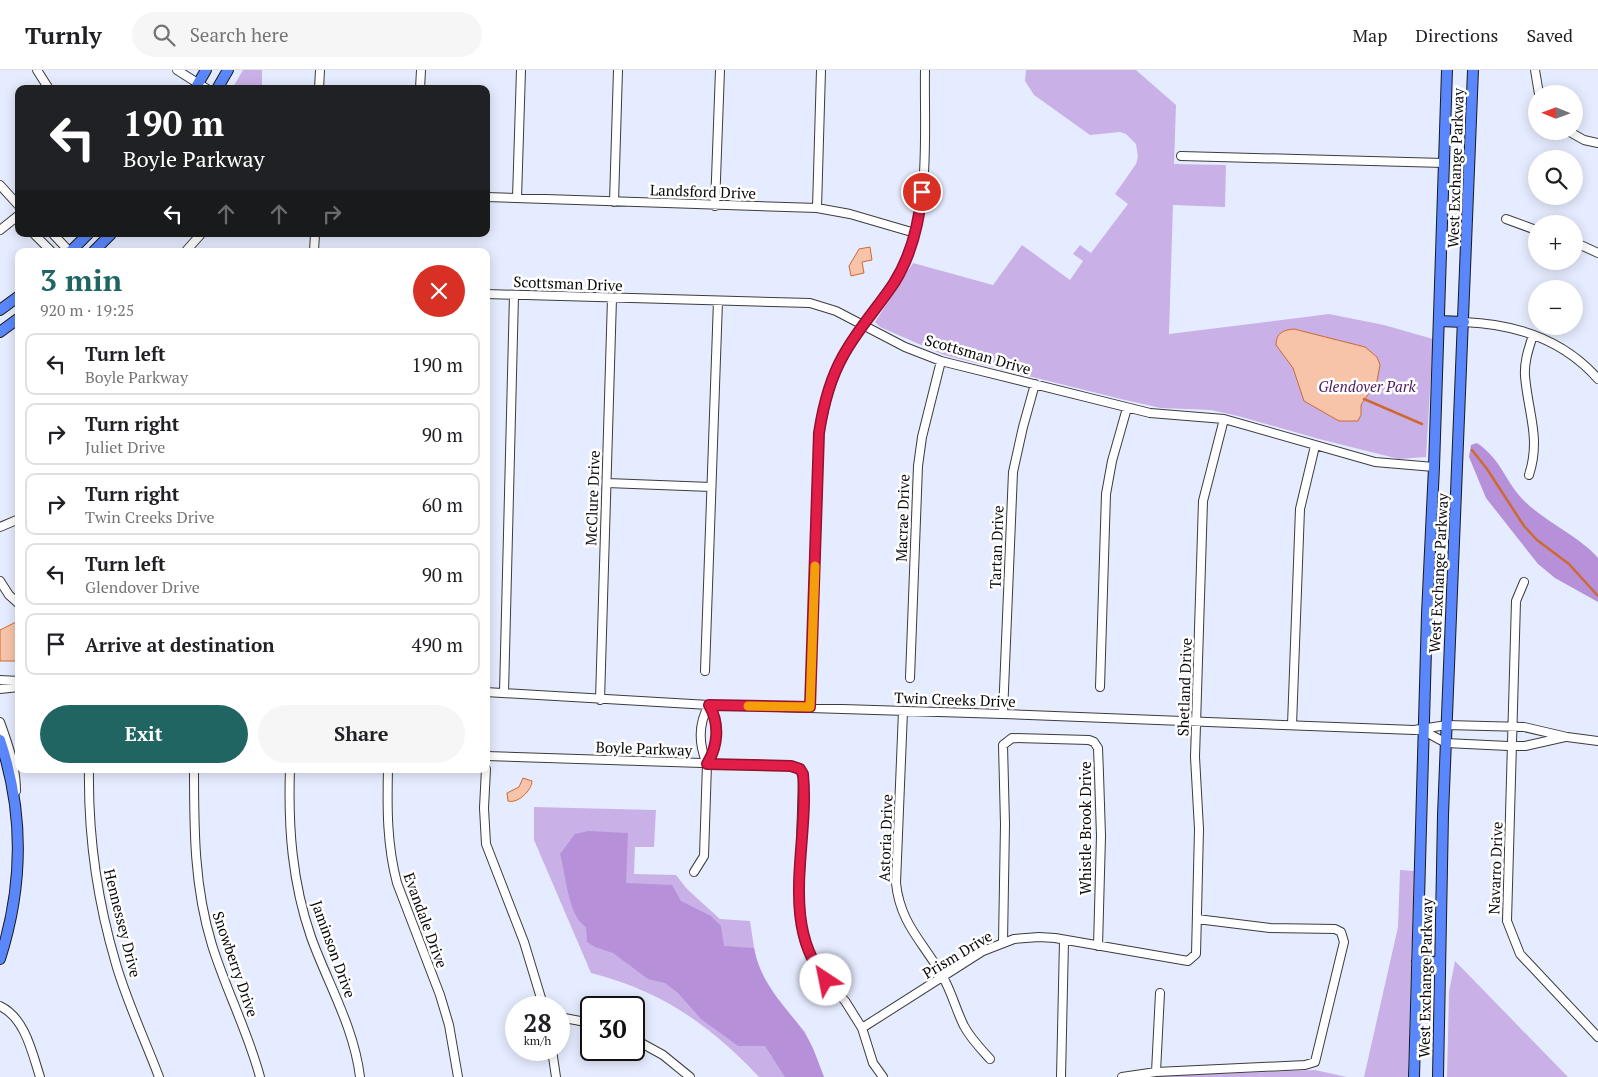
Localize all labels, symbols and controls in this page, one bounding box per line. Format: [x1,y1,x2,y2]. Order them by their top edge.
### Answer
search box [132,12,482,57]
text: Turnly [25,19,102,51]
icon: search [150,21,178,49]
text: Search here [190,22,288,47]
text: Map [1352,23,1387,47]
text: Directions [1415,23,1498,47]
text: Saved [1526,23,1573,47]
north arrow [1528,85,1582,140]
map controls [1528,85,1583,335]
street label: West Exchange Parkway [1442,87,1468,248]
text: 190 m [123,100,224,146]
icon: left [40,105,105,170]
text: Boyle Parkway [123,144,265,173]
button: search [1528,150,1583,205]
pin [901,171,943,213]
icon: arrive [908,178,936,206]
street label: Landsford Drive [650,179,756,203]
icon: left [159,200,187,228]
icon: ahead [212,200,240,228]
icon: ahead [265,200,293,228]
icon: right [318,200,346,228]
button: + [1528,215,1583,270]
text: 3 min [40,260,122,300]
button: close [413,265,465,317]
street label: Scottsman Drive [513,271,623,295]
button: − [1528,280,1583,335]
text: 920 m · 19:25 [40,299,134,321]
street label: Scottsman Drive [923,329,1033,379]
text: Turn left [85,341,166,366]
icon: left [42,350,70,378]
text: 190 m [412,352,463,377]
text: Boyle Parkway [85,366,188,388]
park label: Glendover Park [1318,376,1417,396]
text: Turn right [85,411,179,436]
icon: right [42,420,70,448]
text: 90 m [422,422,463,447]
text: Juliet Drive [85,436,165,458]
street label: McClure Drive [580,450,604,546]
street label: Macrae Drive [890,474,914,562]
text: Turn right [85,481,179,506]
icon: right [42,490,70,518]
text: 60 m [422,492,463,517]
street label: West Exchange Parkway [1424,492,1452,653]
street label: Tartan Drive [985,505,1007,589]
text: Twin Creeks Drive [85,506,215,528]
text: Turn left [85,551,166,576]
icon: left [42,560,70,588]
text: 90 m [422,562,463,587]
text: Glendover Drive [85,576,200,598]
icon: arrive [42,630,70,658]
text: Arrive at destination [85,632,274,657]
text: 490 m [412,632,463,657]
street label: Shetland Drive [1172,637,1196,737]
street label: Twin Creeks Drive [894,687,1016,711]
button: Exit [40,705,248,763]
button: Share [258,705,465,763]
street label: Boyle Parkway [595,736,693,760]
street label: Whistle Brook Drive [1075,761,1095,895]
street label: Astoria Drive [873,794,897,882]
street label: Navarro Drive [1483,821,1507,915]
street label: Hennessey Drive [100,867,146,979]
street label: Evandale Drive [399,869,453,971]
street label: West Exchange Parkway [1414,897,1436,1058]
street label: Jaminson Drive [307,898,361,1000]
street label: Snowberry Drive [209,909,263,1019]
street label: Prism Drive [918,925,996,983]
position arrow [799,953,851,1005]
speed limit sign: 30 [580,996,645,1061]
text: 28 [523,1006,552,1039]
text: km/h [524,1033,551,1048]

